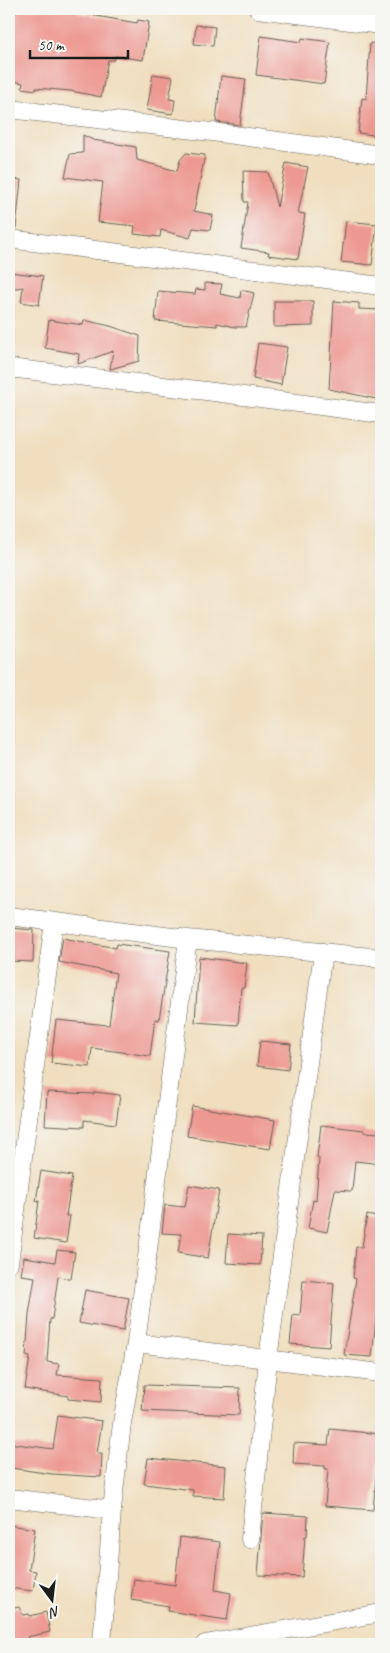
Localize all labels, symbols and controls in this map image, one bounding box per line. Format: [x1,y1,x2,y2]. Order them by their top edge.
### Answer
scale bar [30,28,128,60]
text: 50 m [38,36,65,55]
north arrow [28,1576,78,1626]
text: N [47,1603,62,1622]

